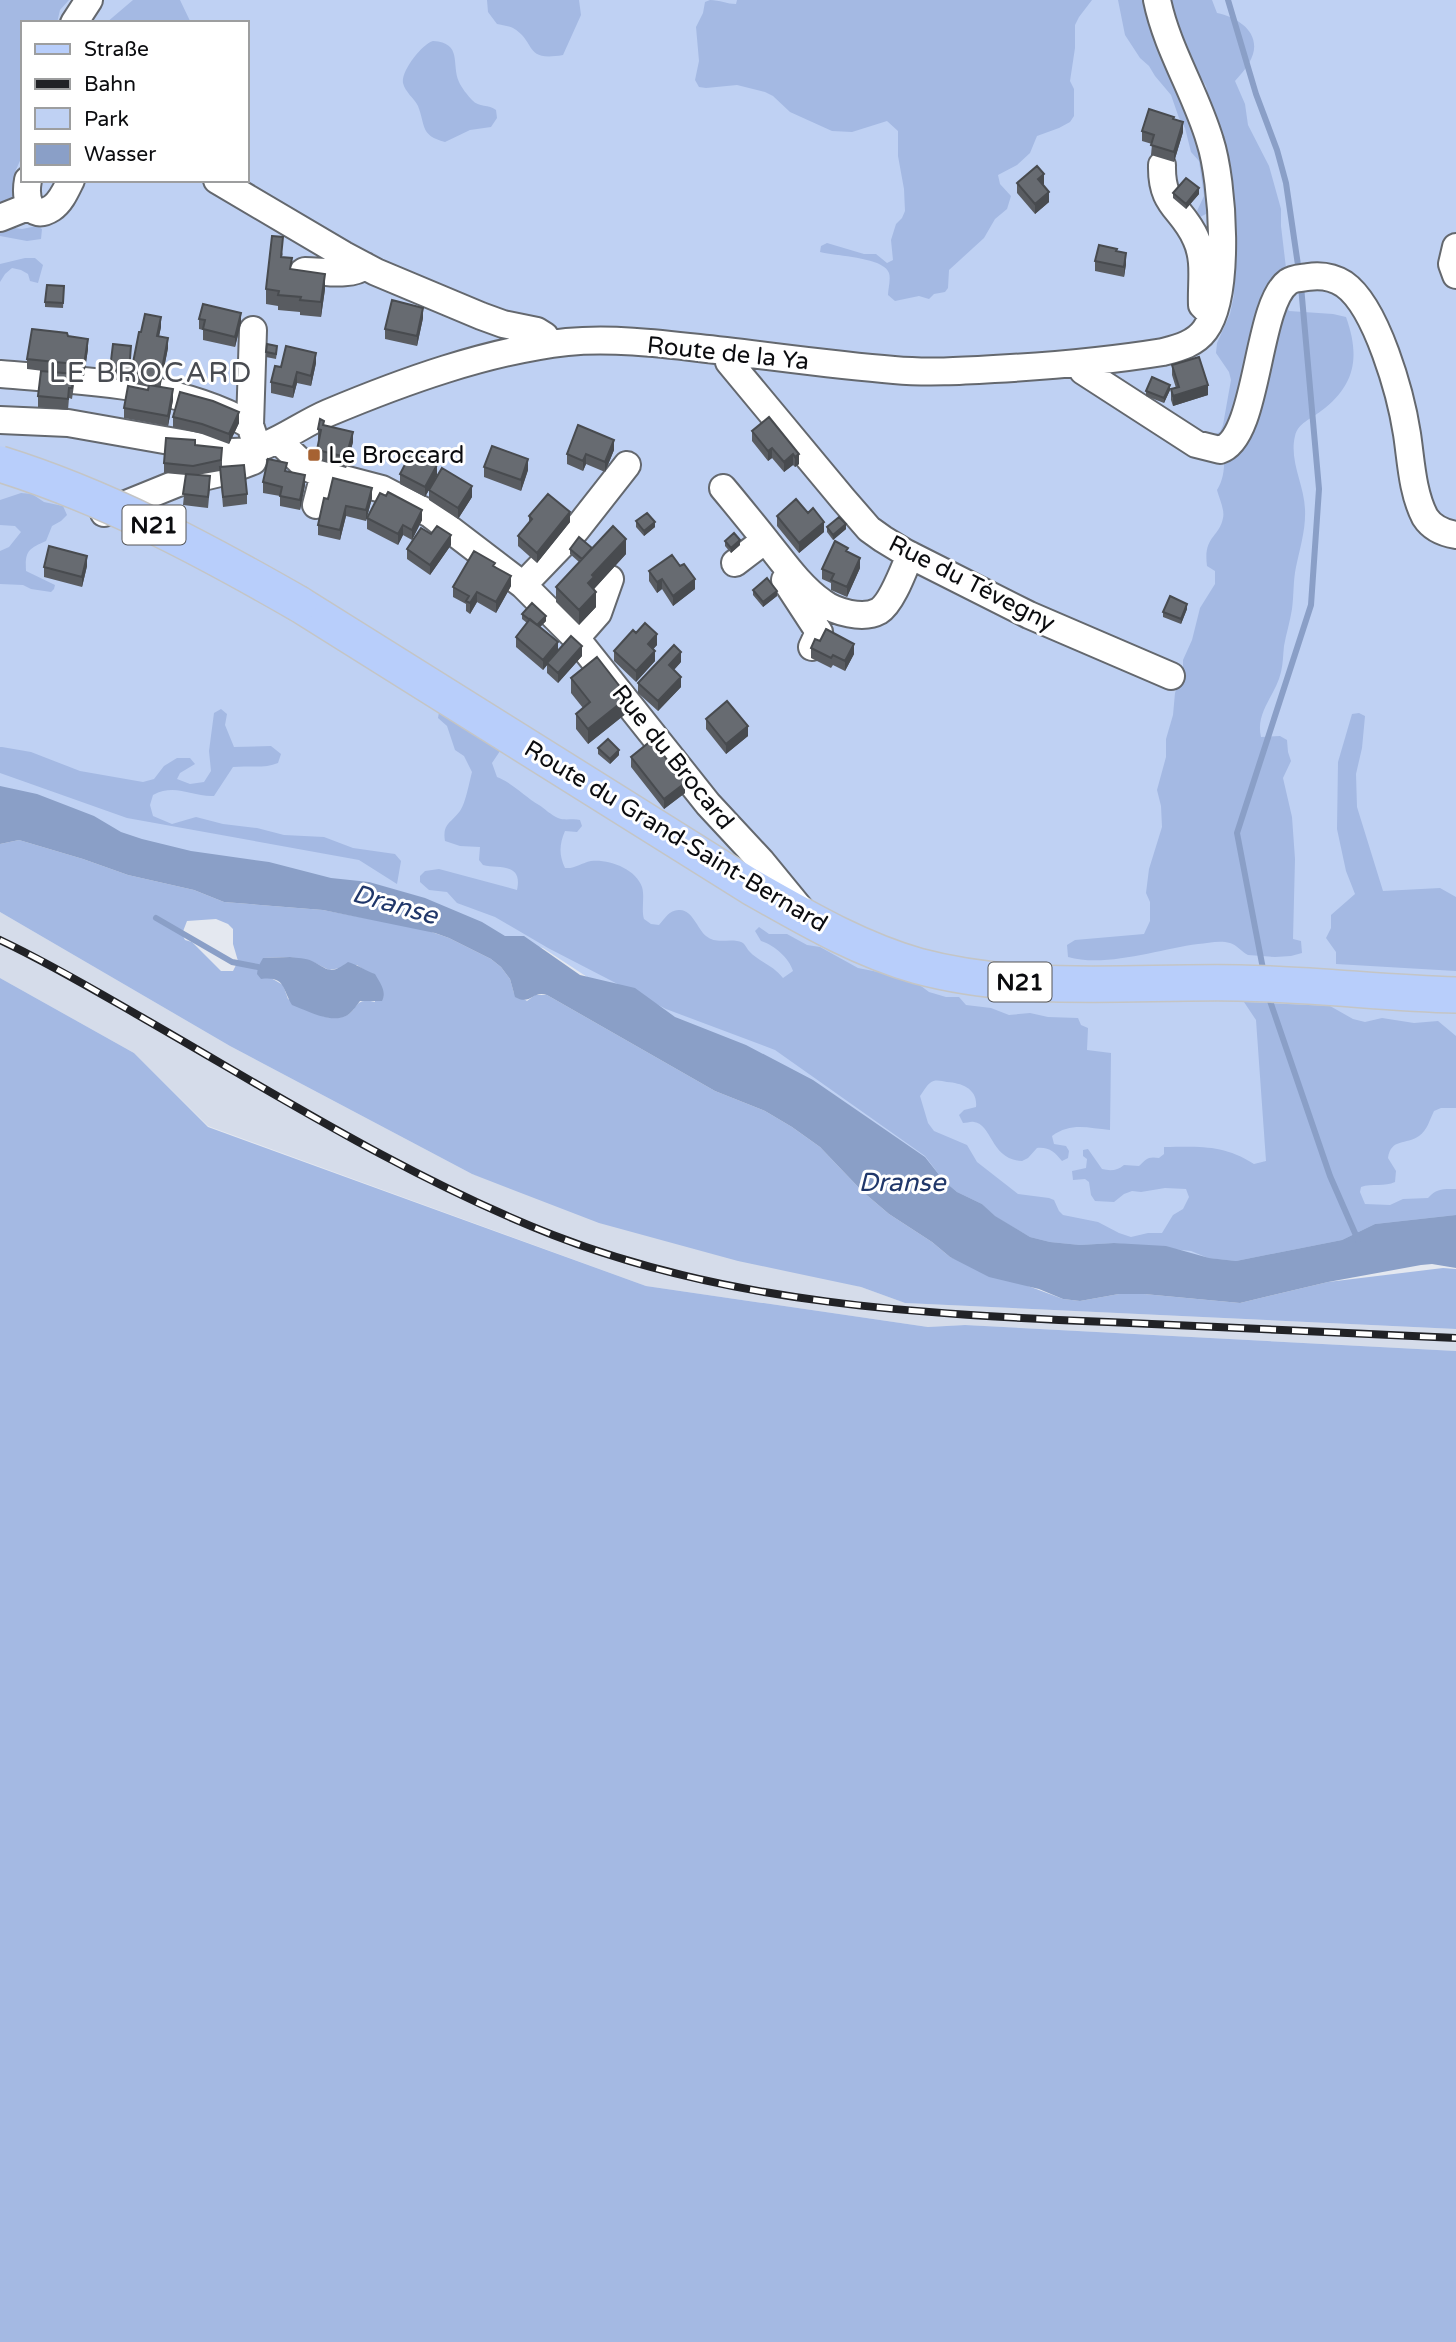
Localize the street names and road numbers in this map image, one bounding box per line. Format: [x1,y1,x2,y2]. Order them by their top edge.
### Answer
street label: Route de la Ya [646,331,810,376]
road number: N21 [122,505,186,544]
street label: Rue du Tévegny [884,529,1060,638]
street label: Rue du Brocard [605,679,740,835]
street label: Route du Grand-Saint-Bernard [519,734,833,939]
road number: N21 [988,962,1052,1001]

